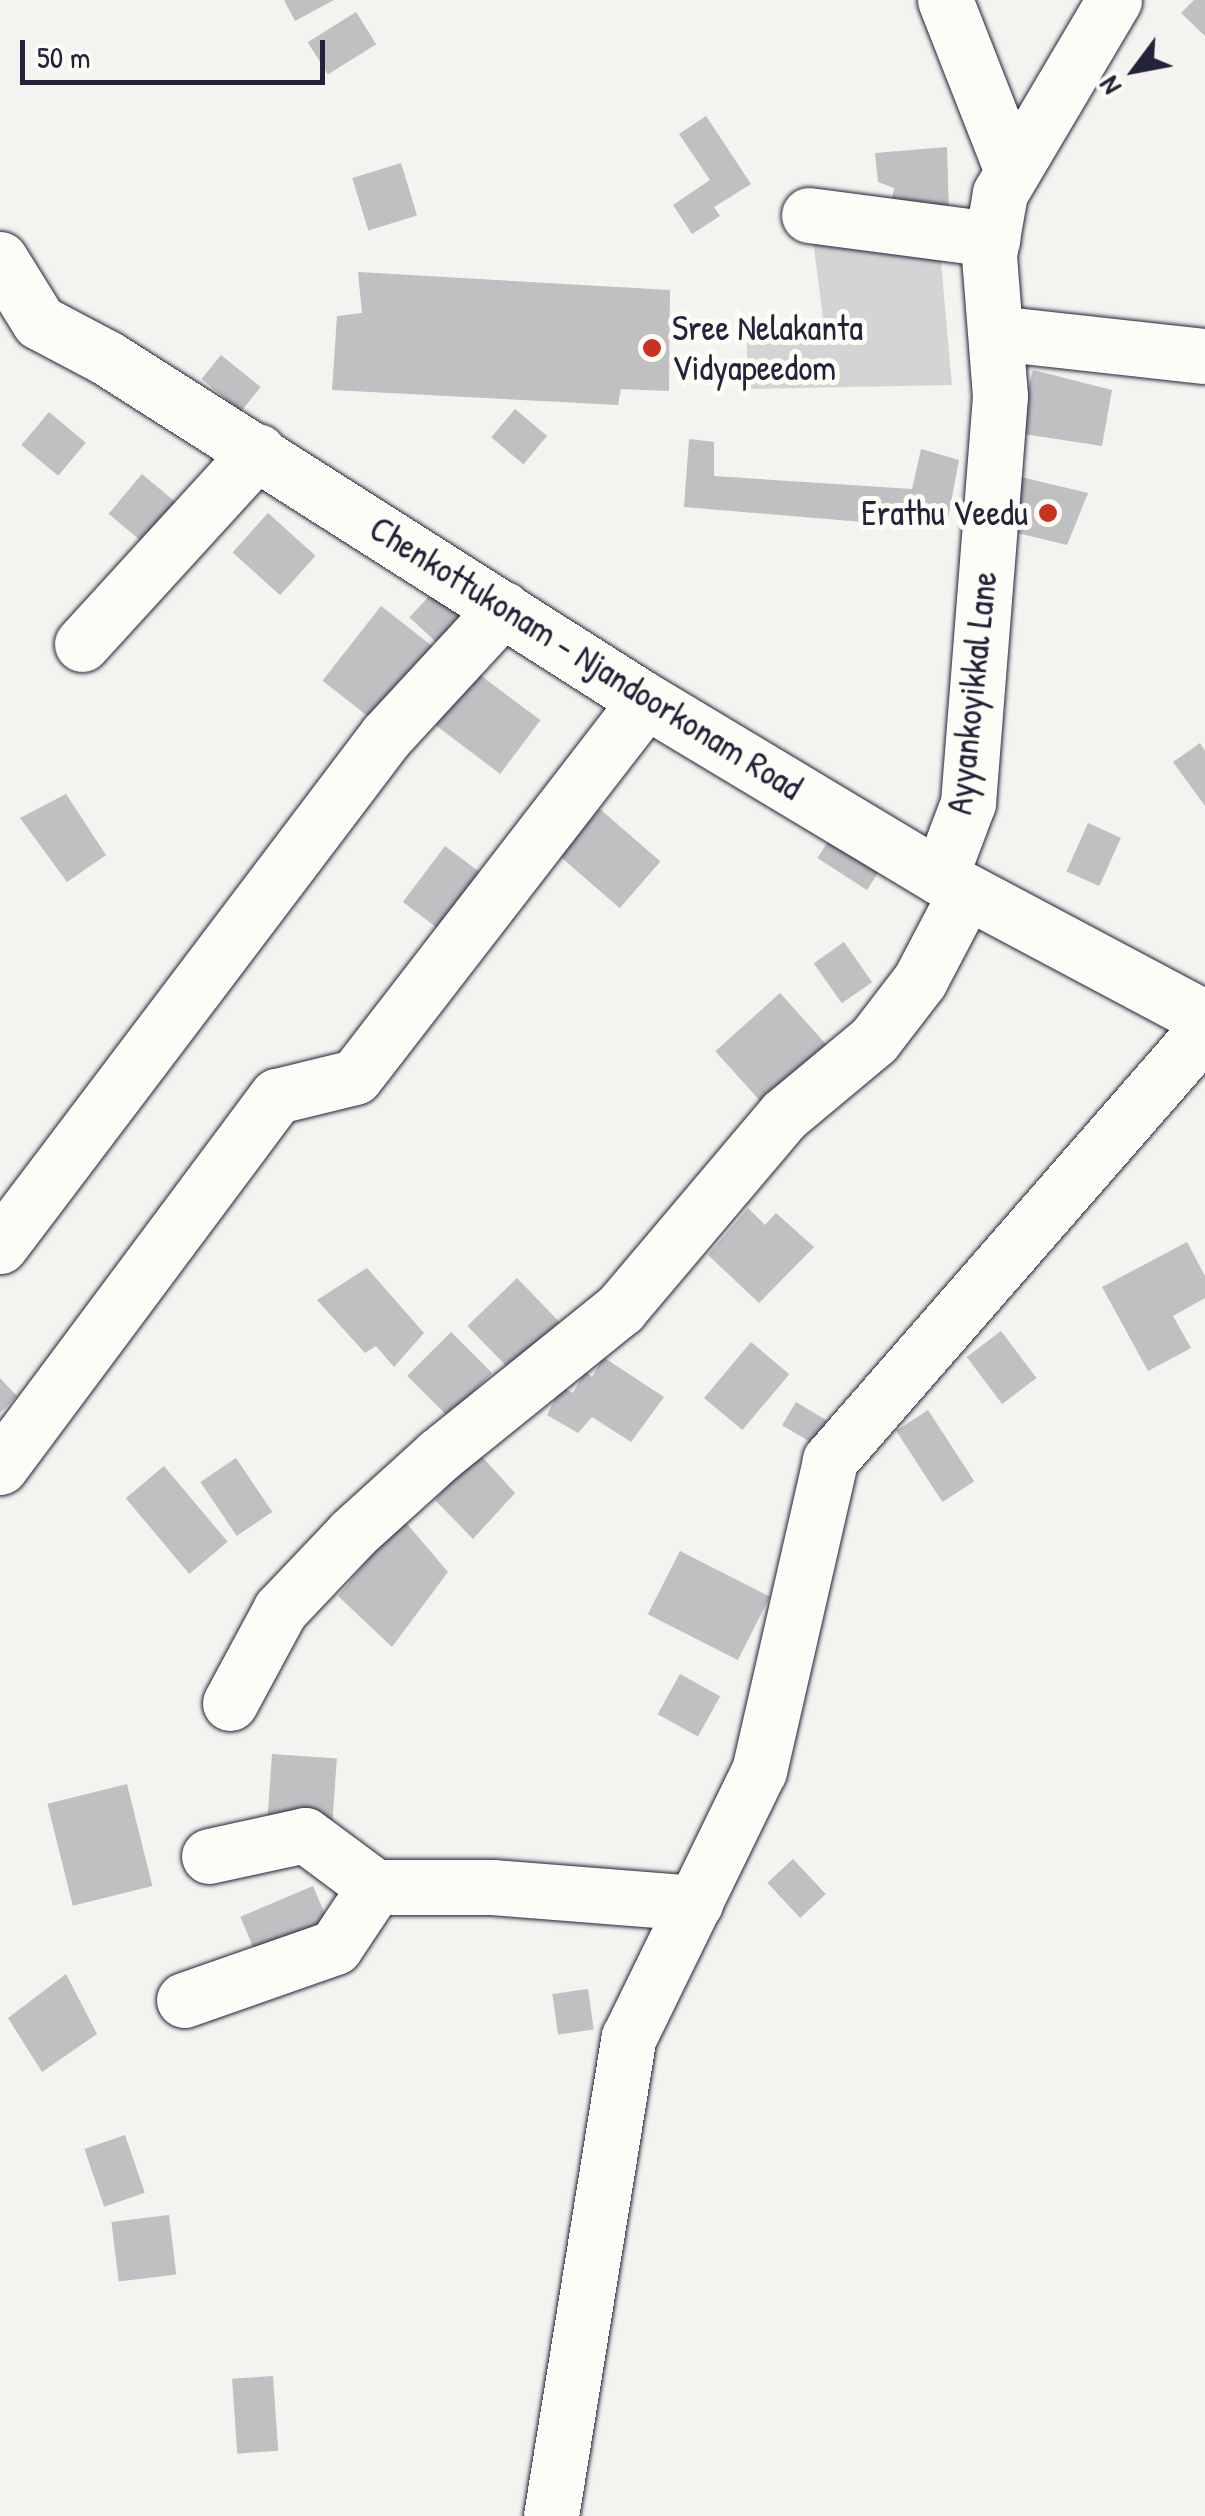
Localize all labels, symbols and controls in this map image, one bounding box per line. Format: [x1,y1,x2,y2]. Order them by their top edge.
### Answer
scale bar [25,20,330,82]
north arrow [1085,20,1185,120]
text: 50 m [37,37,90,77]
text: N [1089,70,1130,102]
place label: Sree Nelakanta Vidyapeedom [672,307,863,389]
marker: Sree Nelakanta Vidyapeedom [641,337,663,359]
place label: Erathu Veedu [861,492,1028,534]
marker: Erathu Veedu [1037,502,1059,524]
street label: Chenkottukonam - Njandoorkonam Road [362,507,810,809]
street label: Ayyankoyikkal Lane [938,569,1006,817]

